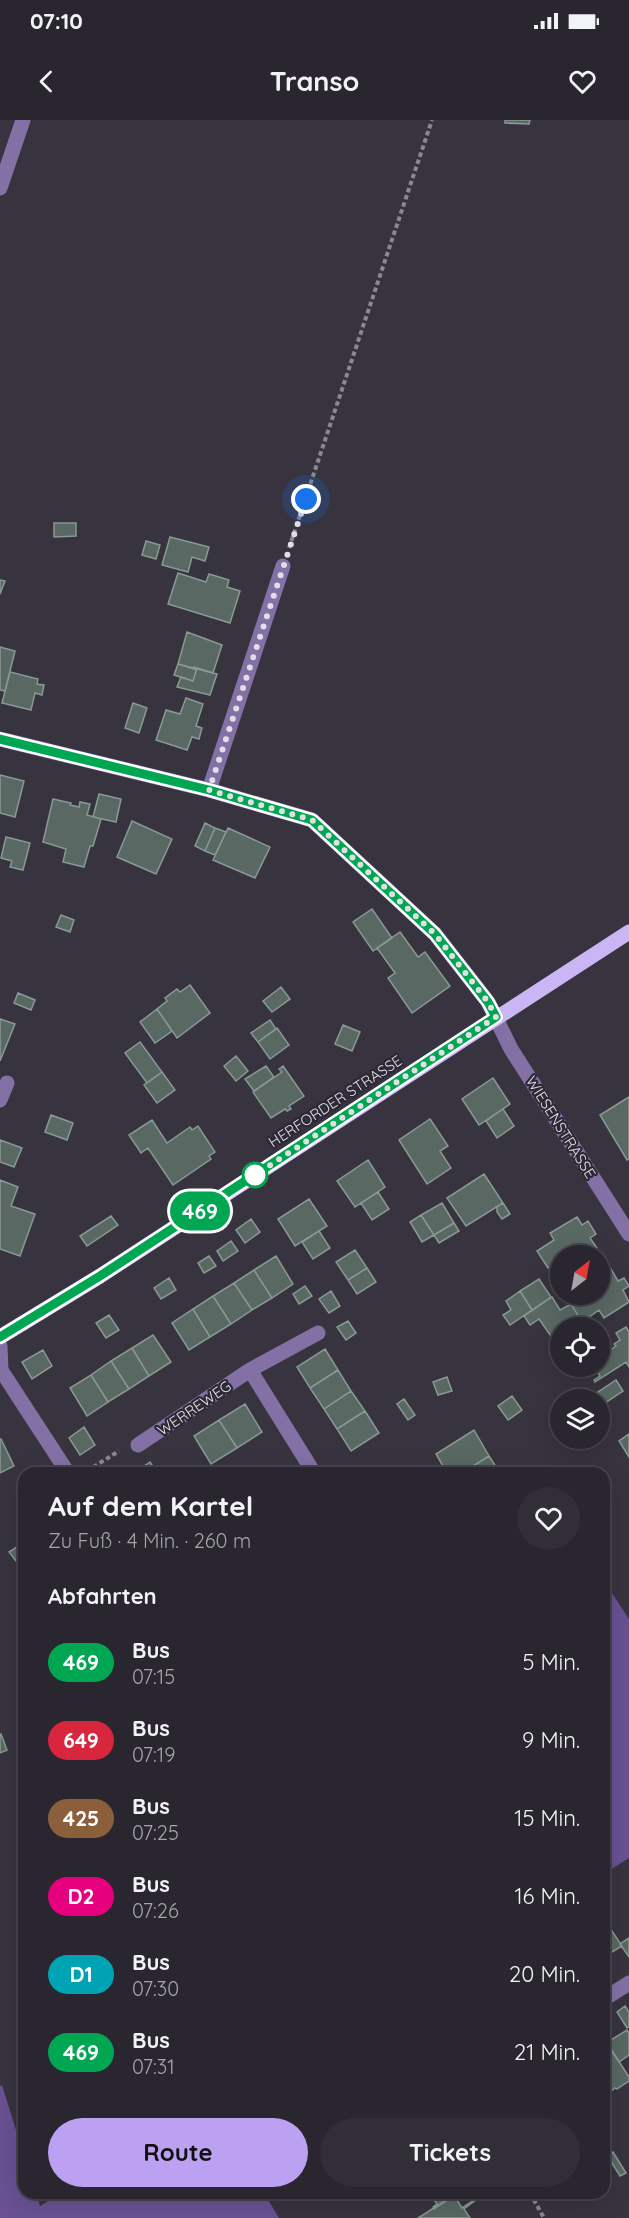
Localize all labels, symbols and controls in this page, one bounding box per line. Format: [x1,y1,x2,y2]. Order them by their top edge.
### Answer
text: 07:10 [30,7,83,35]
text: Transo [270,64,359,98]
icon: back [30,65,63,98]
icon: heart [566,65,599,98]
your location [291,484,321,514]
street label: HERFORDER STRASSE [265,1051,405,1151]
street label: WIESENSTRASSE [522,1072,600,1182]
unlabelled marker [242,1162,268,1188]
line badge: 469 [166,1192,234,1230]
text: 469 [182,1198,218,1224]
north arrow [550,1245,610,1305]
map controls [550,1245,610,1449]
button: locate [550,1317,610,1377]
street label: WERREWEG [153,1376,235,1440]
button: layers [550,1389,610,1449]
button: heart [517,1487,580,1550]
text: Auf dem Kartel [48,1488,253,1523]
text: Zu Fuß · 4 Min. · 260 m [48,1528,251,1553]
text: Abfahrten [48,1582,157,1610]
text: Bus [132,1636,170,1664]
text: 5 Min. [522,1648,580,1676]
text: 469 [63,1649,99,1675]
text: 07:15 [132,1664,175,1689]
text: Bus [132,1714,170,1742]
text: 9 Min. [522,1726,580,1754]
text: 649 [63,1727,99,1753]
text: 07:19 [132,1742,175,1767]
text: Bus [132,1792,170,1820]
text: 15 Min. [514,1804,580,1832]
text: 425 [63,1805,99,1831]
text: 07:25 [132,1820,179,1845]
text: Bus [132,1870,170,1898]
text: 16 Min. [514,1882,580,1910]
text: D2 [68,1883,94,1909]
text: 07:26 [132,1898,179,1923]
text: Bus [132,1948,170,1976]
text: 20 Min. [509,1960,580,1988]
text: D1 [69,1961,93,1987]
text: 07:30 [132,1976,179,2001]
text: Bus [132,2026,170,2054]
text: 21 Min. [514,2038,580,2066]
text: 469 [63,2039,99,2065]
text: 07:31 [132,2054,175,2079]
button: Route [48,2118,308,2187]
button: Tickets [320,2118,580,2187]

